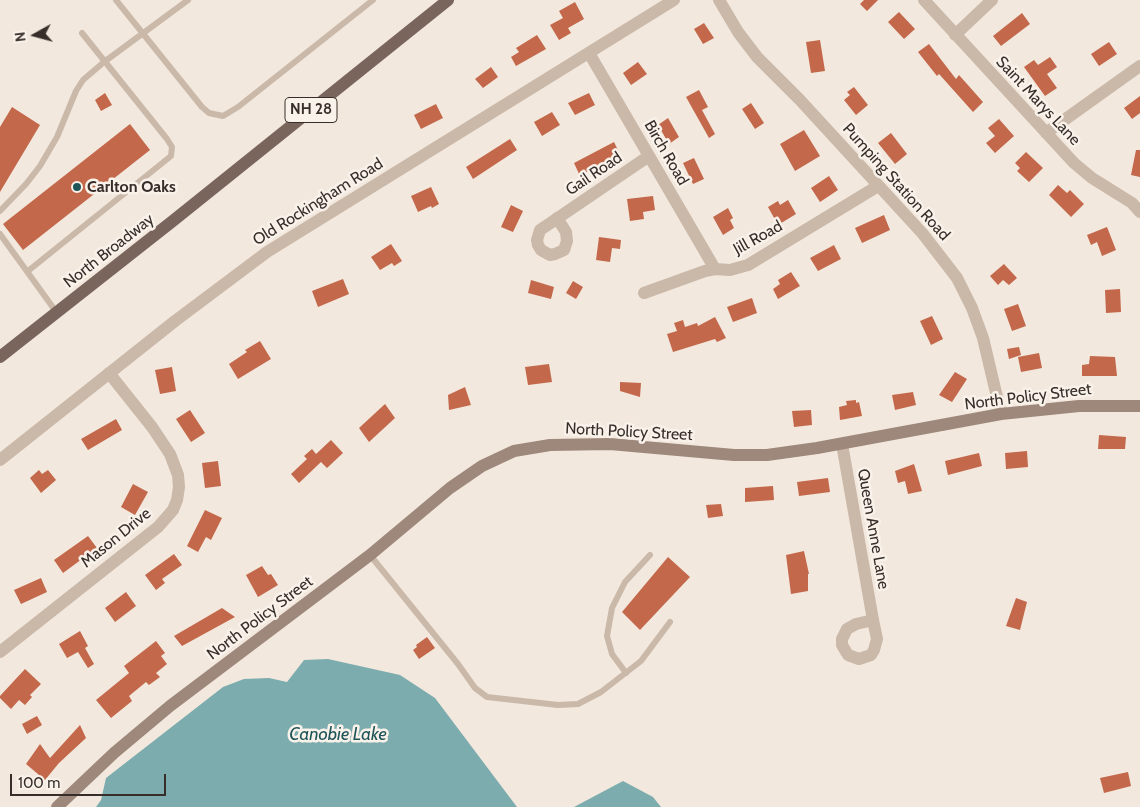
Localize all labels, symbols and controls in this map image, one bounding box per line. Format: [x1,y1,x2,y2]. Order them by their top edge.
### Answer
north arrow [10,10,60,60]
text: N [11,31,30,43]
street label: Saint Marys Lane [992,52,1084,150]
road number: NH 28 [285,98,337,122]
street label: Birch Road [640,117,692,189]
street label: Pumping Station Road [838,119,954,245]
street label: Gail Road [562,148,626,200]
street label: Old Rockingham Road [249,154,387,250]
place label: Carlton Oaks [87,177,176,197]
marker: Carlton Oaks [71,181,83,193]
street label: North Broadway [60,210,158,292]
street label: Jill Road [730,217,786,259]
street label: North Policy Street [964,380,1092,414]
street label: North Policy Street [565,419,693,445]
street label: Queen Anne Lane [853,467,893,591]
street label: Mason Drive [77,504,155,572]
street label: North Policy Street [203,572,317,664]
water label: Canobie Lake [289,724,387,746]
scale bar [12,764,169,796]
text: 100 m [18,774,60,792]

